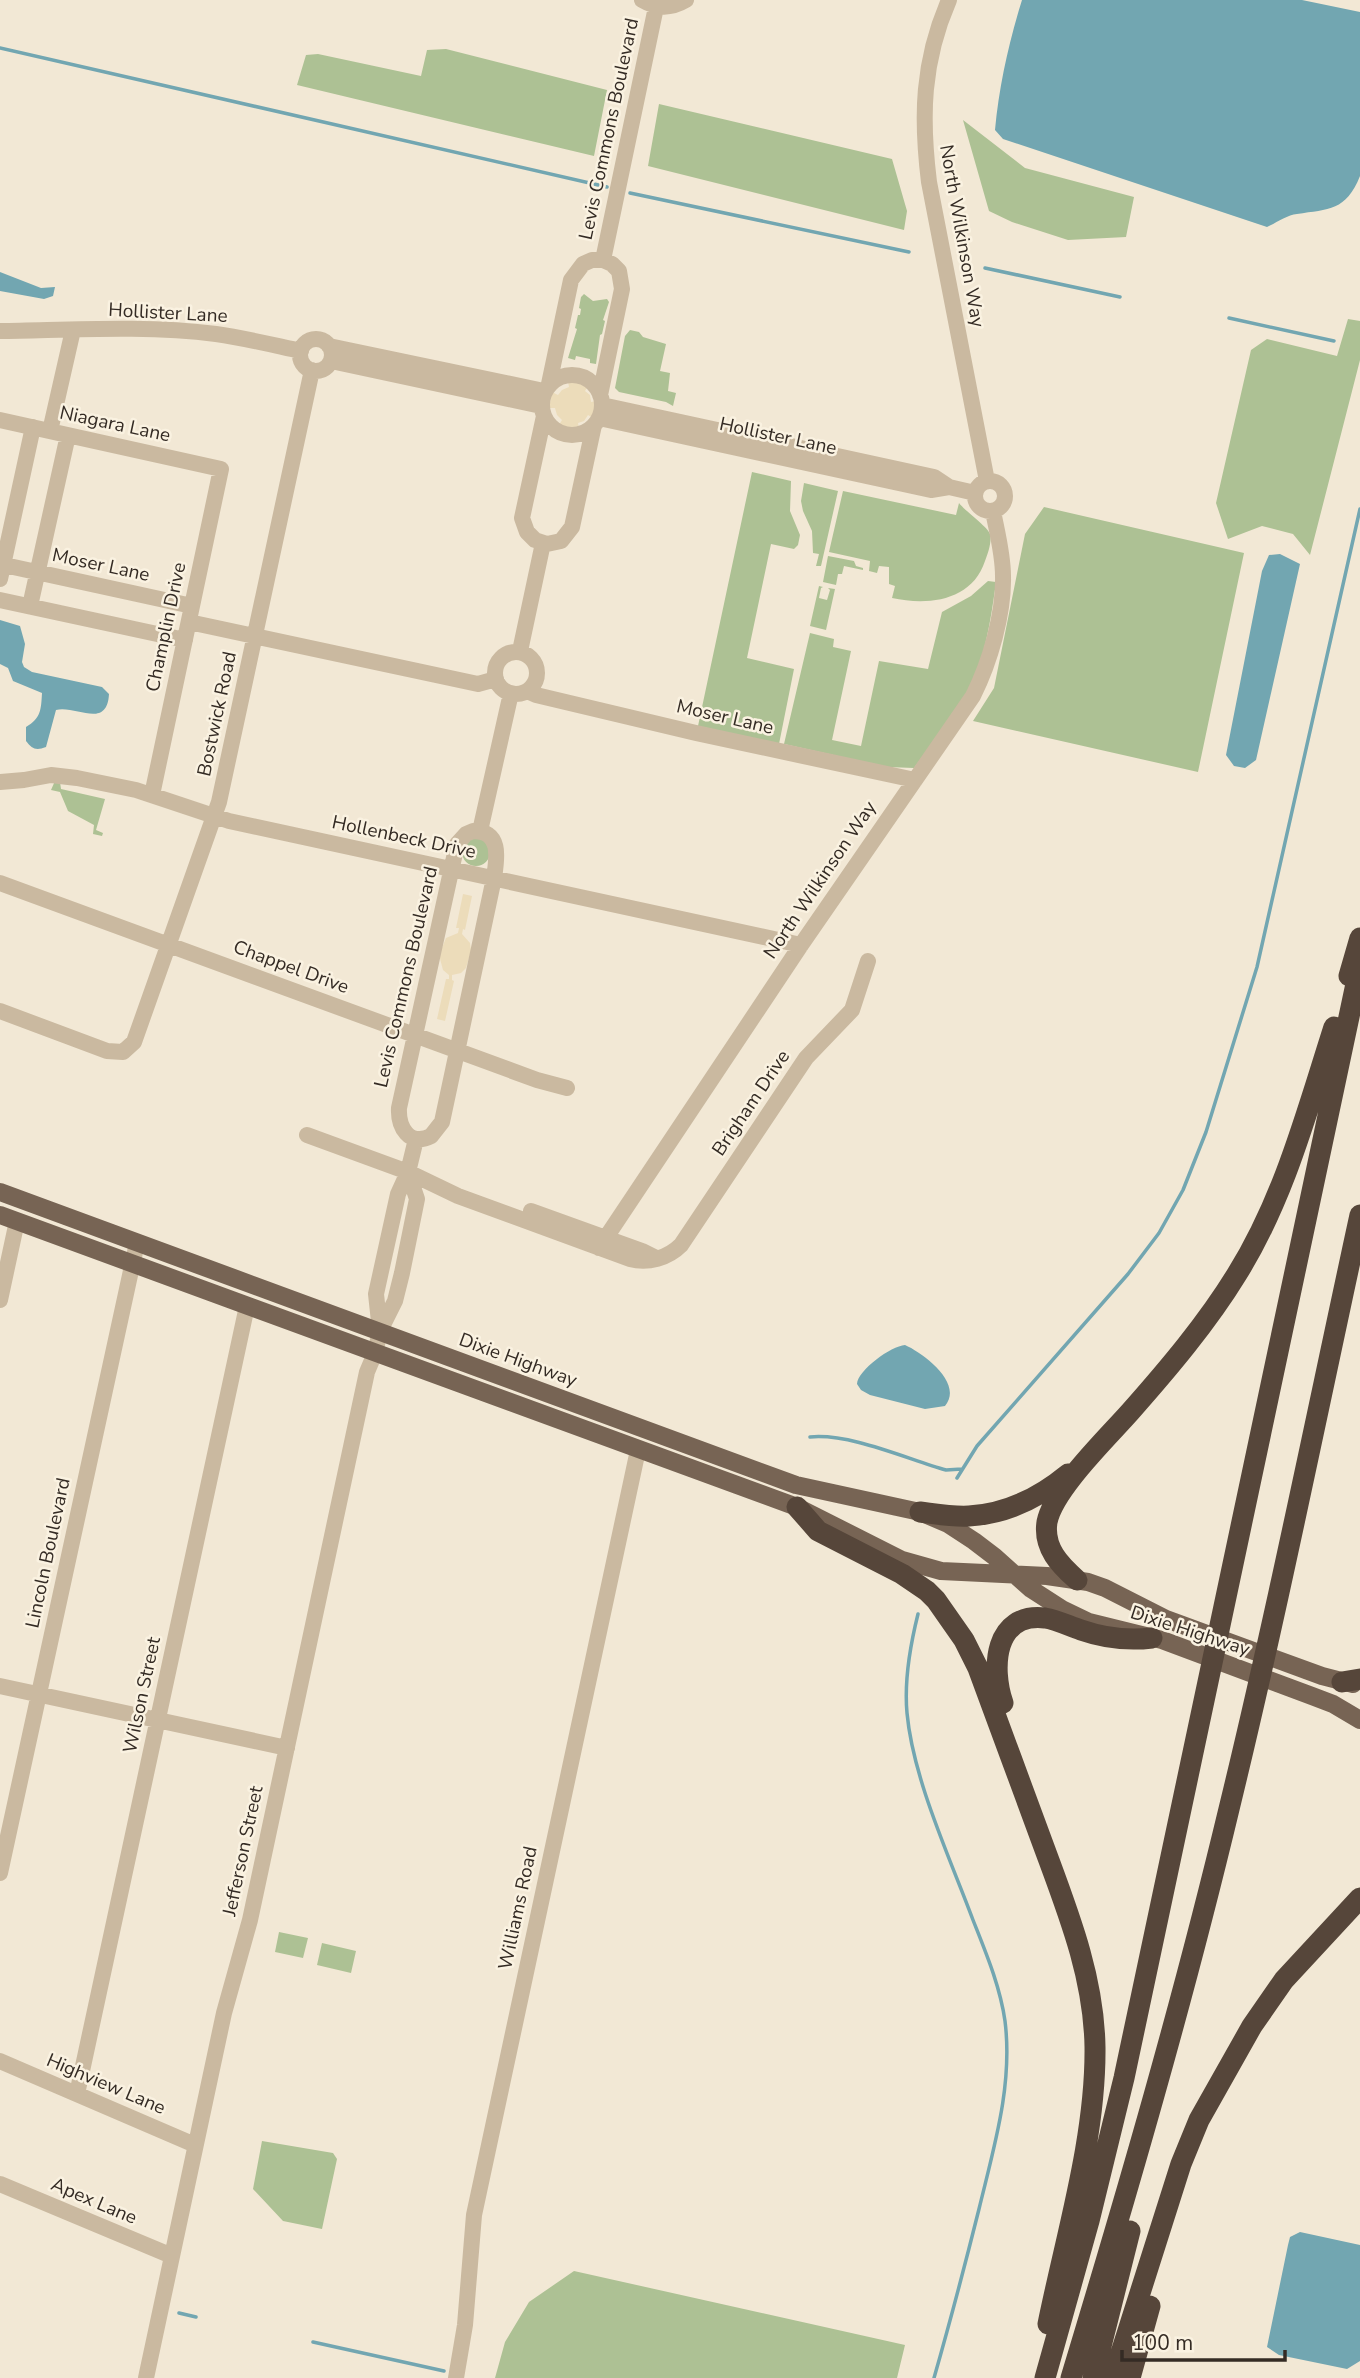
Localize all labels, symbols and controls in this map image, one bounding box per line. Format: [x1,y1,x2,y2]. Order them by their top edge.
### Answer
street label: Levis Commons Boulevard [573,16,645,242]
street label: North Wilkinson Way [933,143,991,330]
street label: Hollister Lane [108,297,228,329]
street label: Niagara Lane [57,400,173,448]
street label: Hollister Lane [717,411,839,461]
street label: Moser Lane [50,542,152,588]
street label: Champlin Drive [140,560,192,694]
street label: Bostwick Road [191,649,243,779]
street label: Moser Lane [674,693,776,741]
street label: North Wilkinson Way [758,796,883,964]
street label: Hollenbeck Drive [330,809,478,865]
street label: Levis Commons Boulevard [368,864,444,1090]
street label: Chappel Drive [229,934,353,1000]
street label: Brigham Drive [706,1045,796,1161]
street label: Dixie Highway [455,1327,581,1394]
street label: Lincoln Boulevard [19,1475,77,1631]
street label: Dixie Highway [1127,1599,1253,1663]
street label: Wilson Street [117,1634,167,1755]
street label: Jefferson Street [216,1783,270,1919]
street label: Williams Road [492,1844,544,1972]
street label: Highview Lane [42,2047,170,2121]
street label: Apex Lane [47,2171,141,2231]
scale bar [1122,2318,1285,2362]
text: 100 m [1132,2329,1193,2357]

